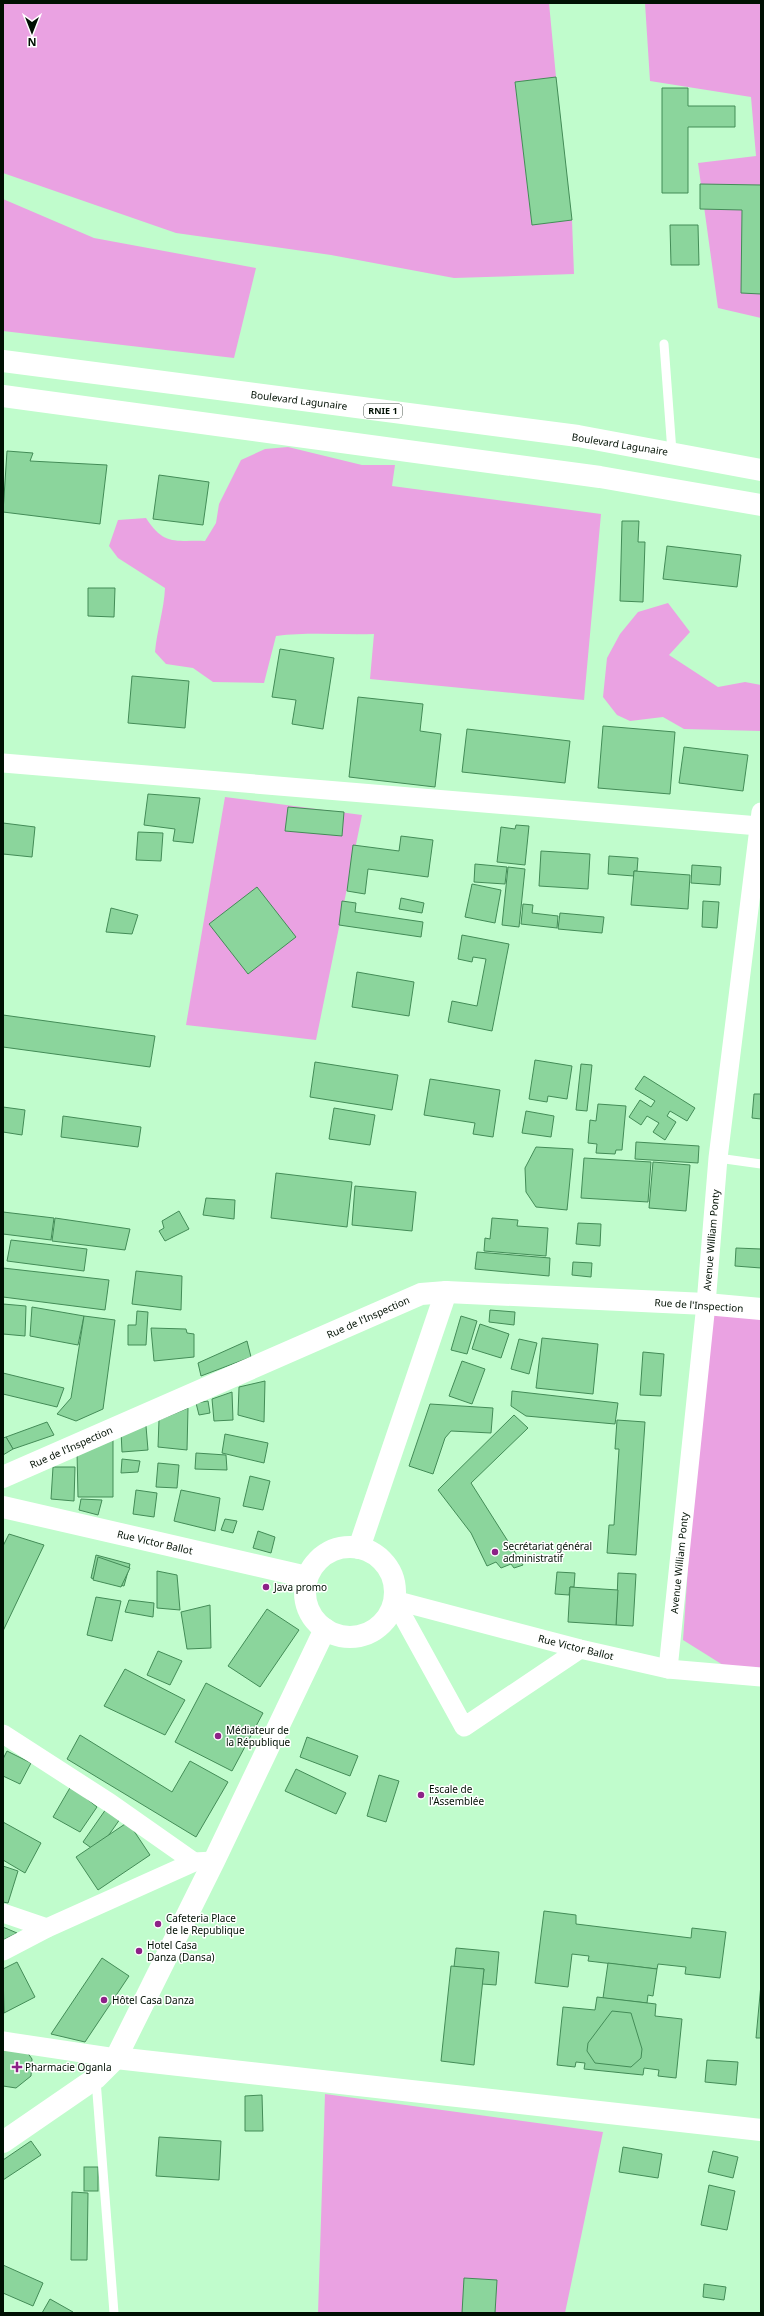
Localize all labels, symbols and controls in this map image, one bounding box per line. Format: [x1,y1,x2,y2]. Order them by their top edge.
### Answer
north arrow [12,12,52,52]
text: N [28,35,36,50]
street label: Boulevard Lagunaire [250,387,348,413]
road number: RNIE 1 [364,404,402,418]
street label: Boulevard Lagunaire [571,429,669,459]
street label: Avenue William Ponty [700,1188,722,1291]
street label: Rue de l'Inspection [324,1292,412,1342]
street label: Rue de l'Inspection [654,1295,744,1315]
street label: Rue de l'Inspection [27,1422,115,1472]
street label: Avenue William Ponty [667,1511,691,1614]
street label: Rue Victor Ballot [116,1526,195,1558]
place label: Secrétariat général administratif [503,1539,592,1565]
marker: Secrétariat général administratif [490,1547,500,1557]
place label: Java promo [273,1580,327,1594]
marker: Java promo [261,1582,271,1592]
street label: Rue Victor Ballot [537,1631,616,1663]
place label: Médiateur de la République [226,1723,291,1749]
marker: Médiateur de la République [213,1731,223,1741]
place label: Escale de l'Assemblée [429,1782,484,1808]
marker: Escale de l'Assemblée [416,1790,426,1800]
place label: Cafeteria Place de le Republique [166,1911,245,1937]
marker: Cafeteria Place de le Republique [153,1919,163,1929]
place label: Hotel Casa Danza (Dansa) [147,1938,215,1964]
marker: Hotel Casa Danza (Dansa) [134,1946,144,1956]
place label: Hôtel Casa Danza [112,1993,194,2007]
marker: Hôtel Casa Danza [99,1995,109,2005]
place label: Pharmacie Oganla [25,2060,112,2074]
marker: Pharmacie Oganla [12,2062,22,2072]

